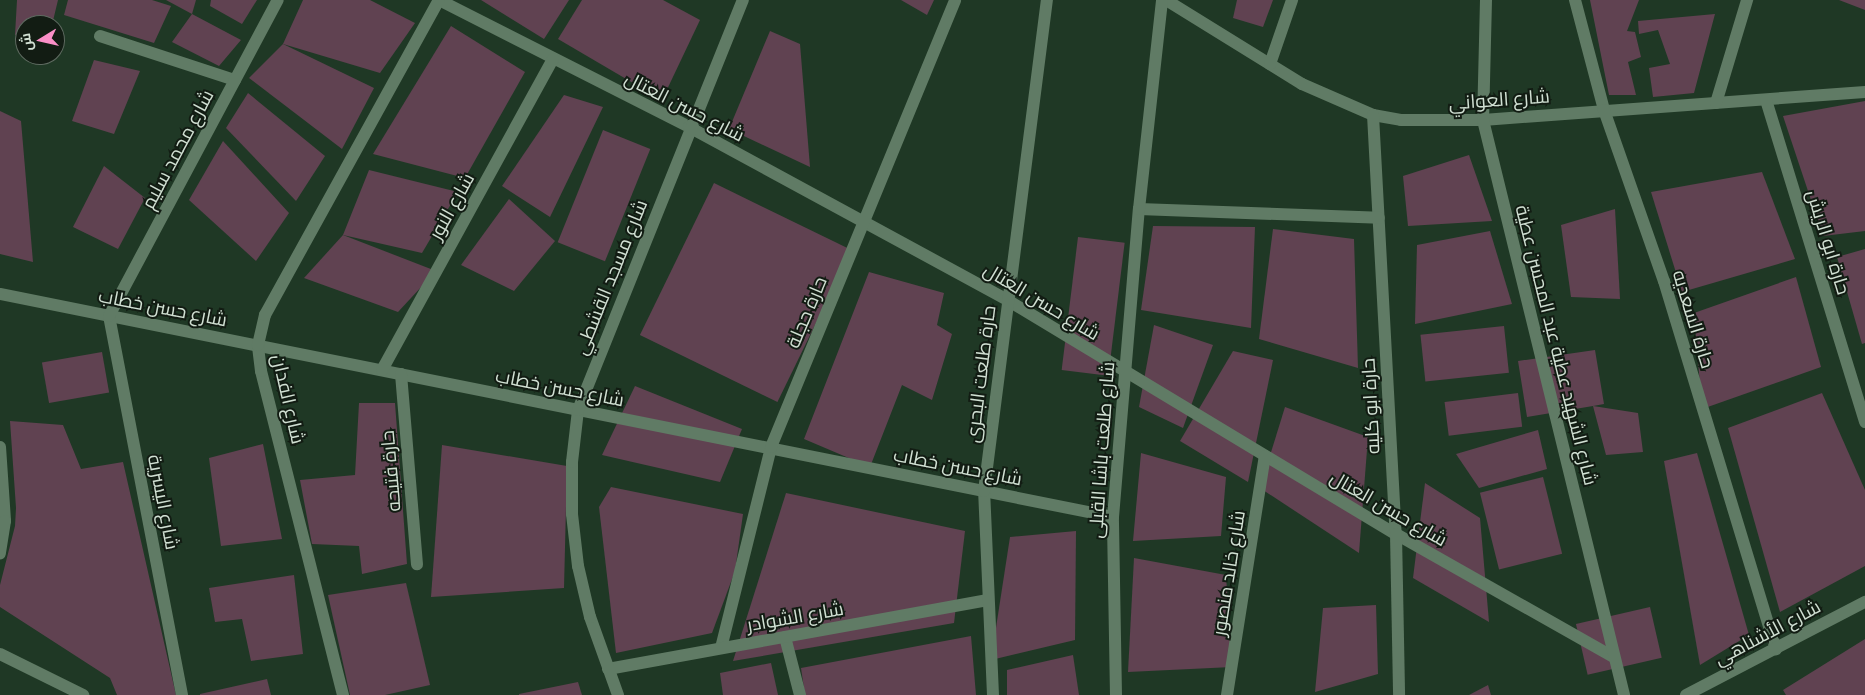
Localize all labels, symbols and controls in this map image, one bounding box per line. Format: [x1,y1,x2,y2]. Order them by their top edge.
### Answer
north arrow [15,15,65,65]
text: ش [16,32,35,52]
street label: شارع حسن العتال [621,66,749,146]
street label: شارع العواني [1448,84,1550,114]
street label: شارع محمد سليم [136,86,218,212]
street label: شارع النور [423,169,479,243]
street label: حارة ابو الريش [1802,187,1856,297]
street label: شارع مسجد القشطي [568,196,652,358]
street label: شارع الشهيد عطية عبد المحسن عطية [1511,203,1603,487]
street label: شارع حسن العتال [980,257,1104,345]
street label: حارة السعديه [1668,267,1720,371]
street label: حارة حجلة [781,273,831,351]
street label: شارع حسن خطاب [97,283,229,331]
street label: حارة طلعت البحرى [960,304,1000,444]
street label: شارع الفدان [268,352,310,446]
street label: حارة ابو كليه [1356,357,1384,455]
street label: شارع طلعت باشا القبلى [1083,361,1119,539]
street label: شارع حسن خطاب [494,363,626,411]
street label: حارة فتيحه [375,429,405,513]
street label: شارع حسن خطاب [892,442,1024,490]
street label: شارع اليسرية [144,453,184,551]
street label: شارع حسن العتال [1326,465,1452,551]
street label: شارع خالد منصور [1207,509,1249,637]
street label: شارع الأشناهي [1710,594,1824,670]
street label: شارع الشوادر [745,596,845,636]

